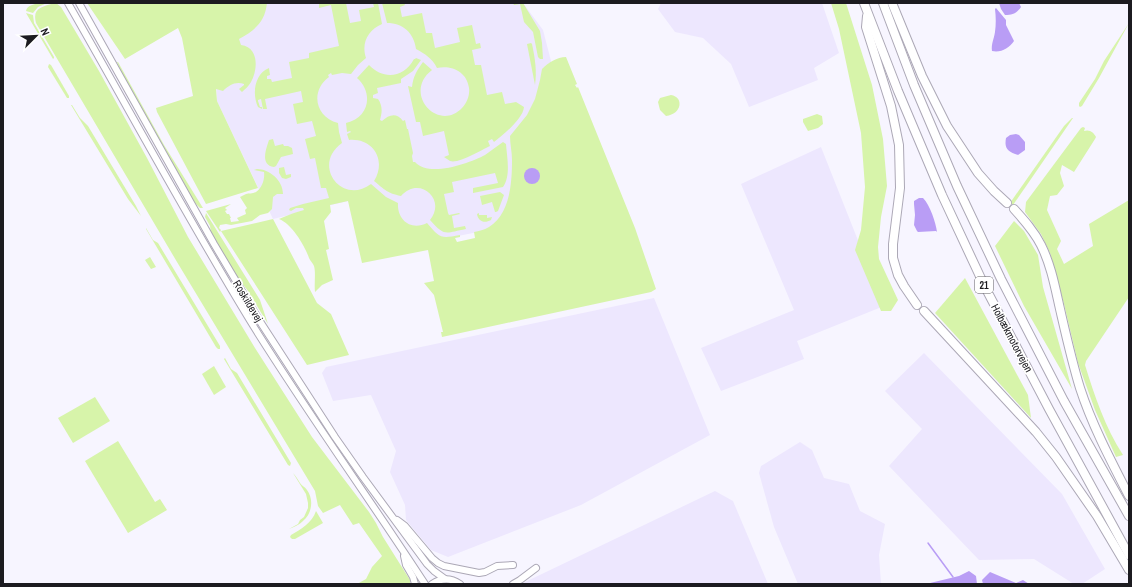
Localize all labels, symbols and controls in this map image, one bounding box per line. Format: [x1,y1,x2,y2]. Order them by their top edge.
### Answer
north arrow [16,16,56,56]
text: N [37,26,53,38]
street label: Roskildevej [230,277,266,325]
road number: 21 [975,277,993,293]
street label: Holbækmotorvejen [988,301,1036,375]

